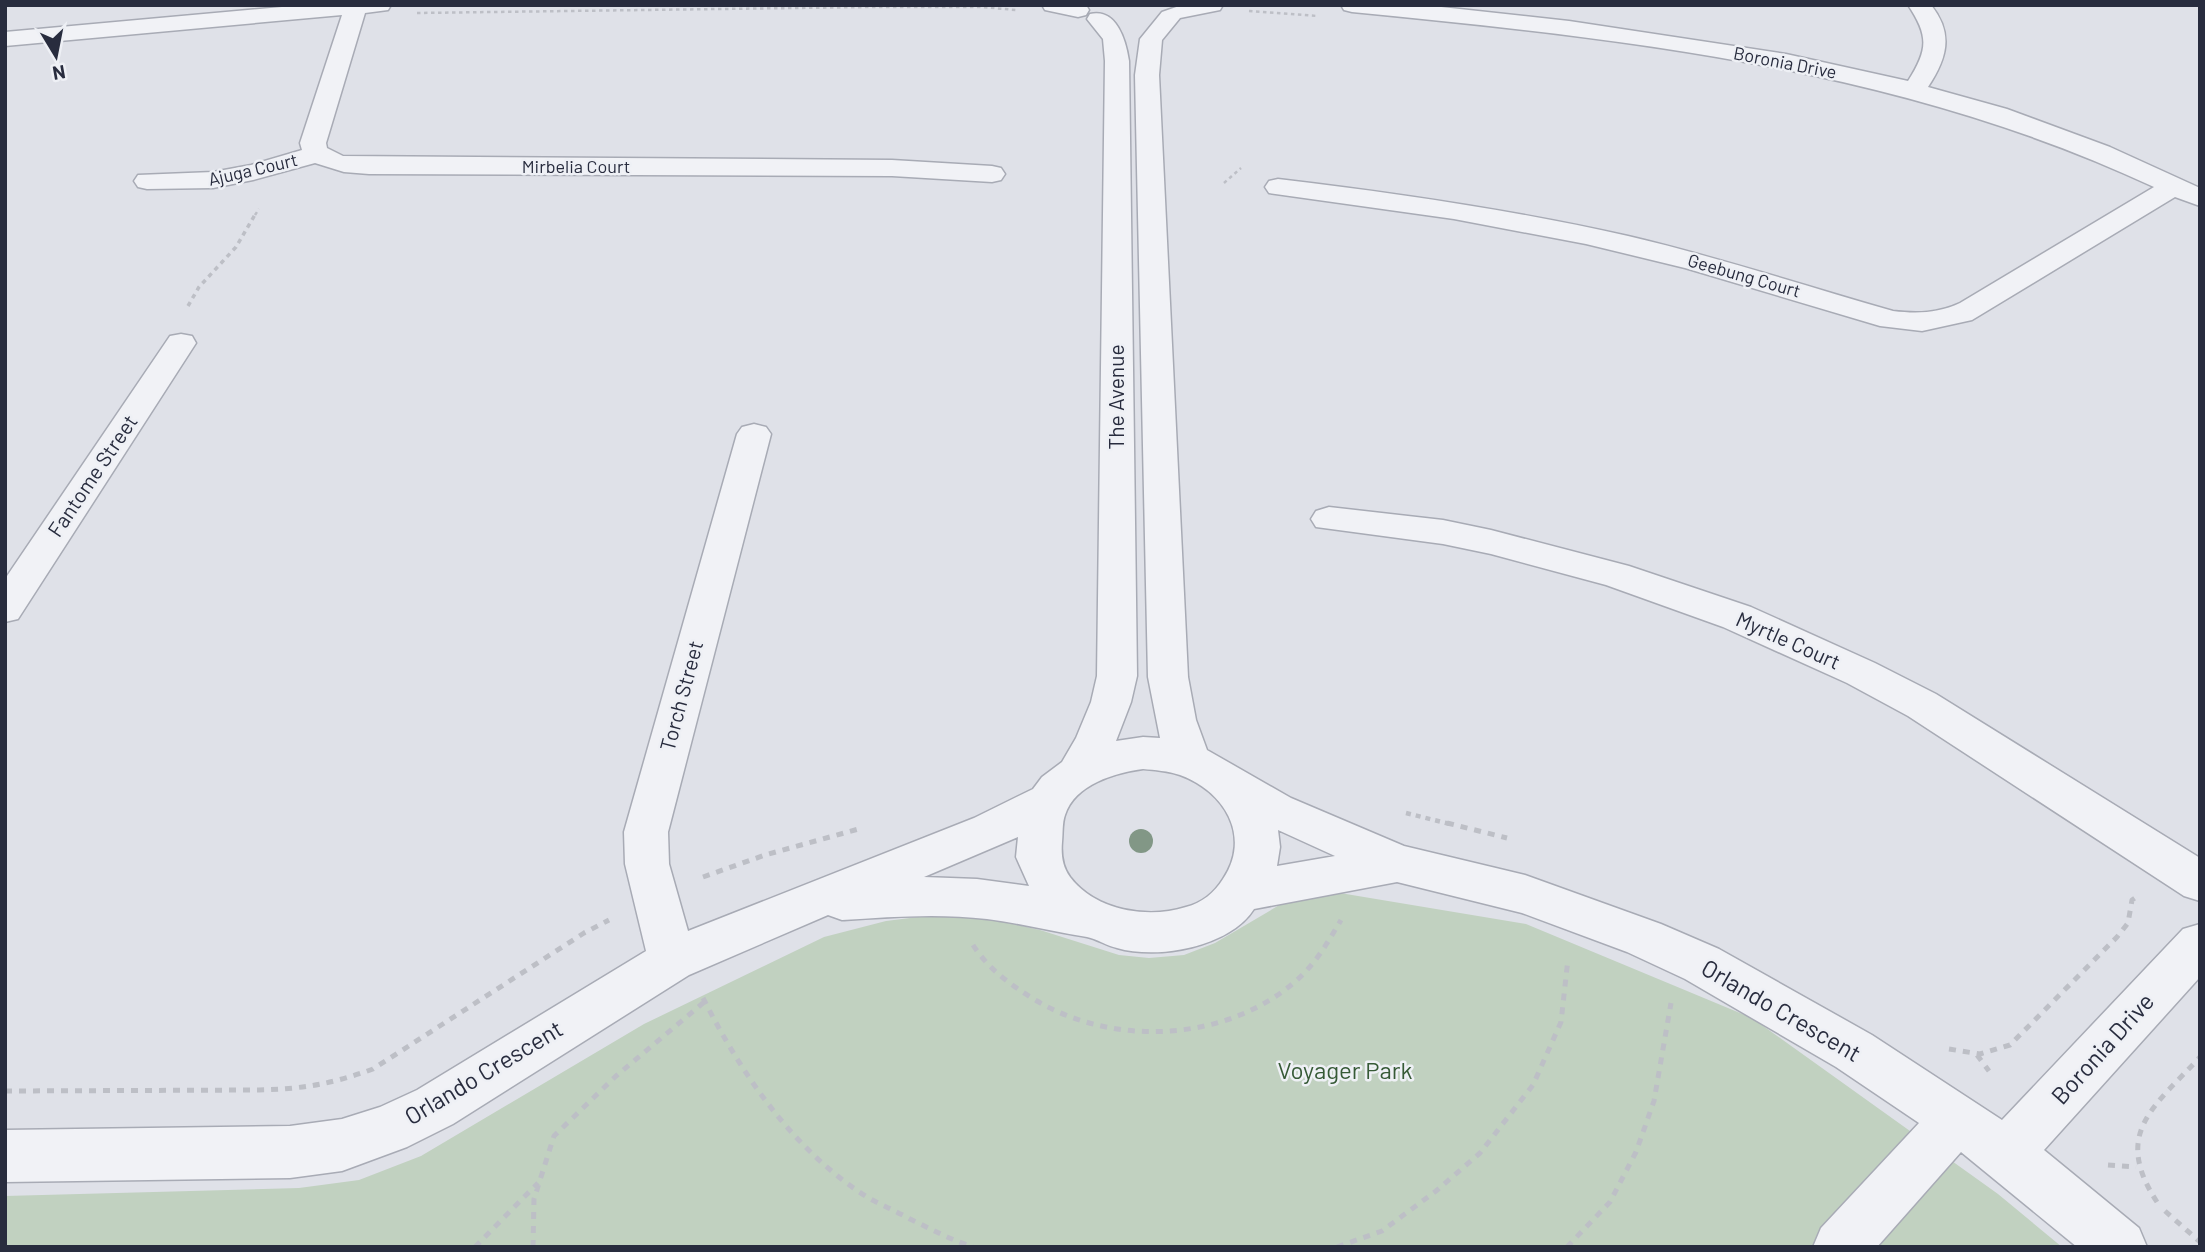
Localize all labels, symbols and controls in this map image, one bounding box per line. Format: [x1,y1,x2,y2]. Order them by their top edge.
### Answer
north arrow [21,21,91,91]
street label: Boronia Drive [1732,41,1839,83]
text: N [51,61,67,86]
street label: Ajuga Court [206,148,300,190]
street label: Mirbelia Court [522,155,630,177]
street label: Geebung Court [1685,248,1803,302]
street label: The Avenue [1103,344,1128,450]
street label: Fantome Street [42,409,142,541]
street label: Myrtle Court [1733,606,1845,674]
street label: Torch Street [654,638,707,754]
street label: Orlando Crescent [1697,952,1867,1067]
street label: Boronia Drive [2044,986,2159,1110]
street label: Orlando Crescent [399,1013,568,1130]
park label: Voyager Park [1278,1055,1412,1084]

